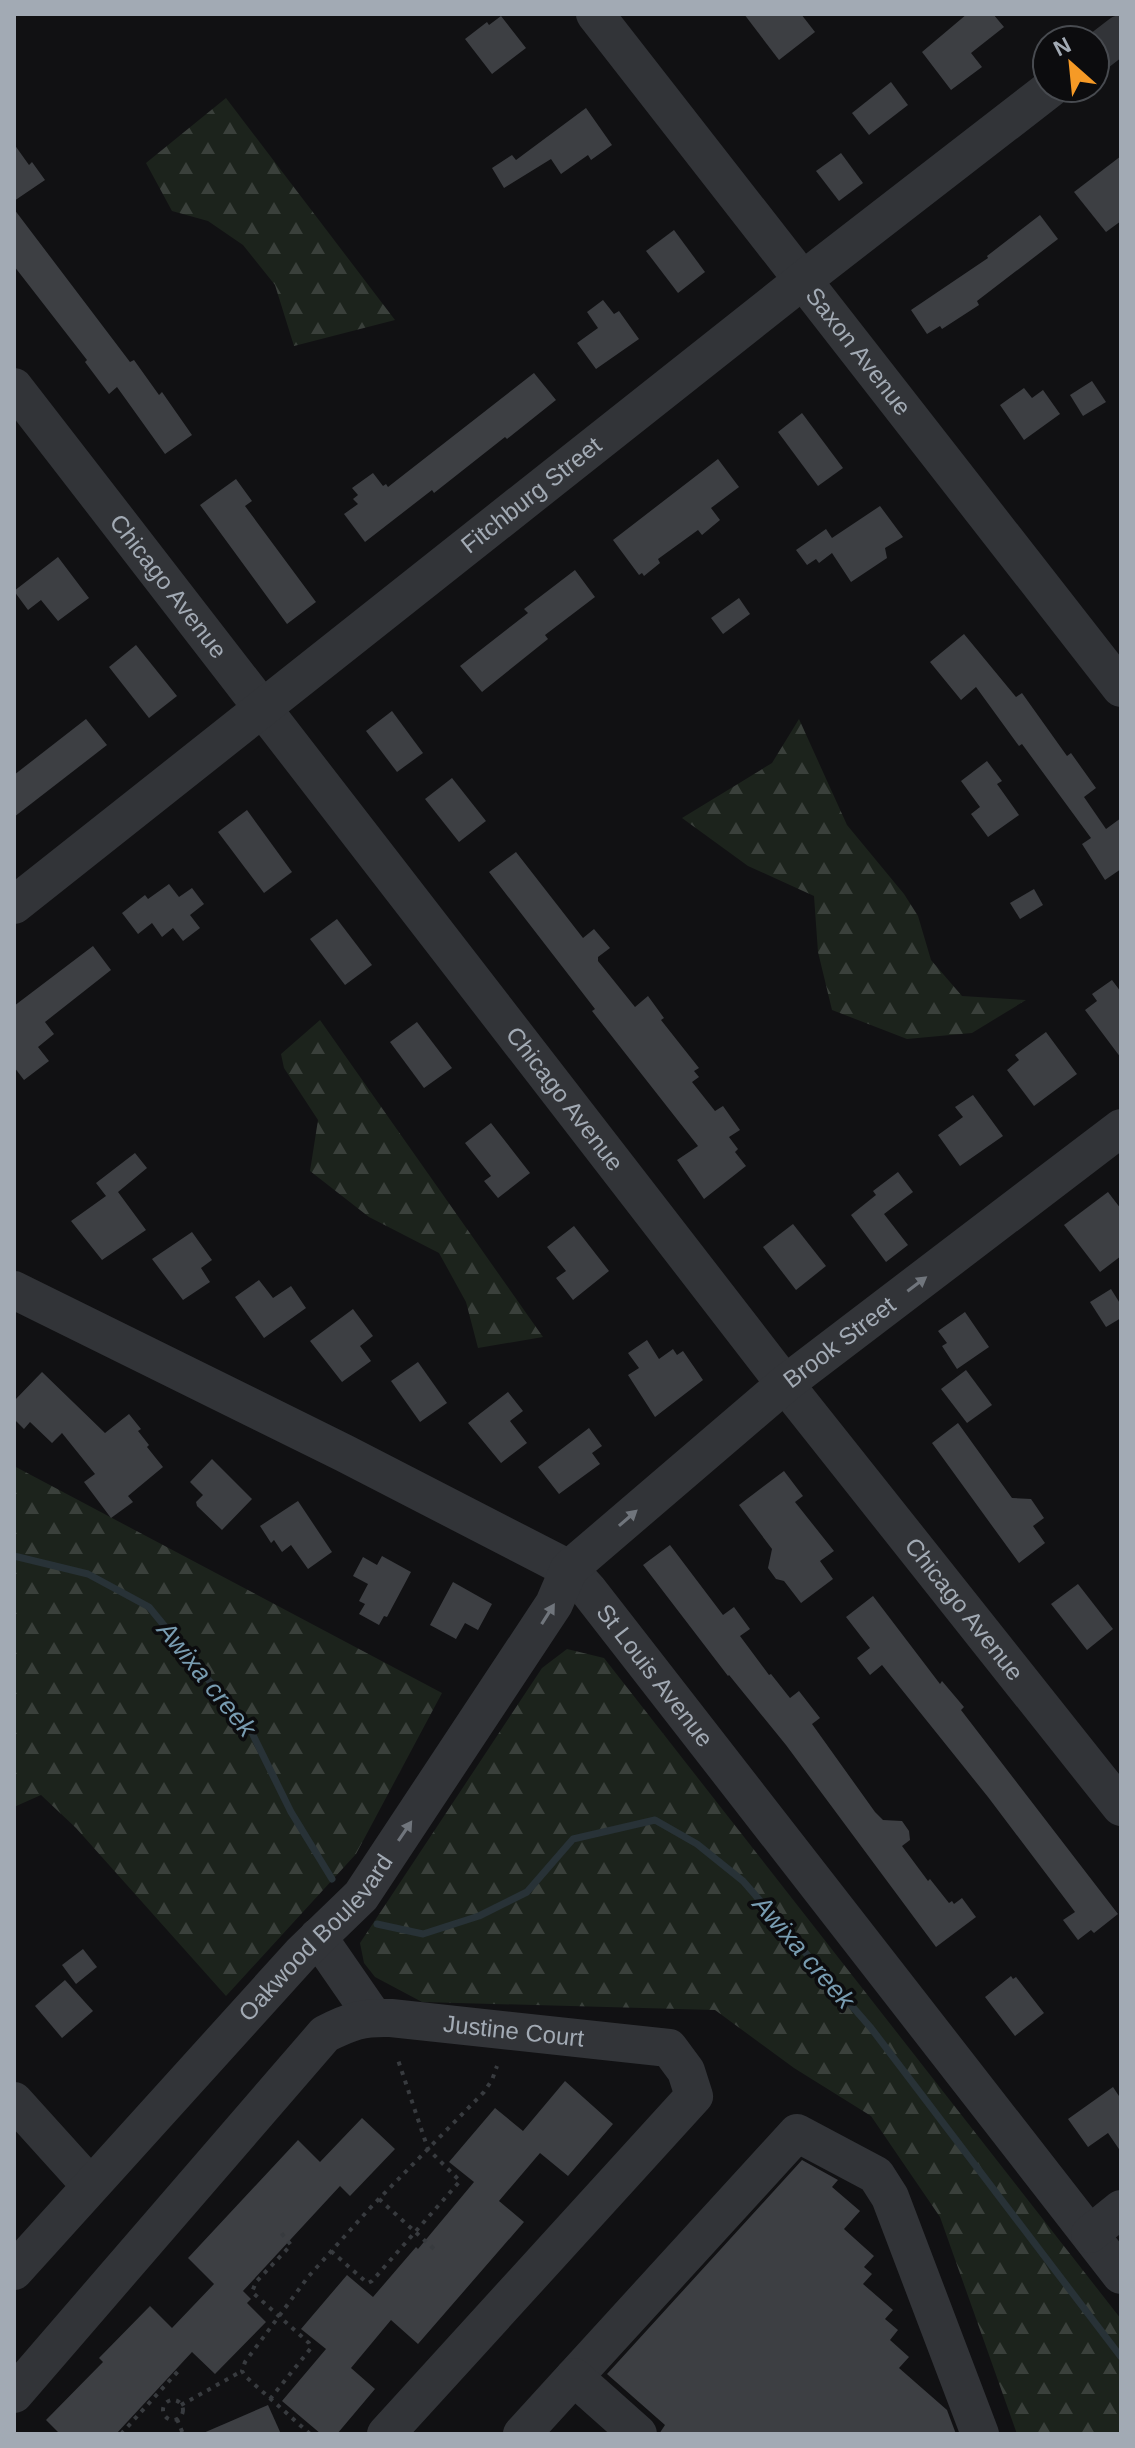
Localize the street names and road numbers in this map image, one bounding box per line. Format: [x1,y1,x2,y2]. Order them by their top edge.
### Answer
street label: Saxon Avenue [801,282,917,420]
street label: Fitchburg Street [456,431,607,558]
street label: Chicago Avenue [105,509,233,663]
street label: Chicago Avenue [501,1021,629,1176]
street label: Brook Street [778,1291,901,1393]
street label: Chicago Avenue [899,1532,1029,1686]
street label: St Louis Avenue [591,1599,719,1752]
street label: Oakwood Boulevard [233,1849,398,2026]
street label: Justine Court [442,2010,586,2052]

